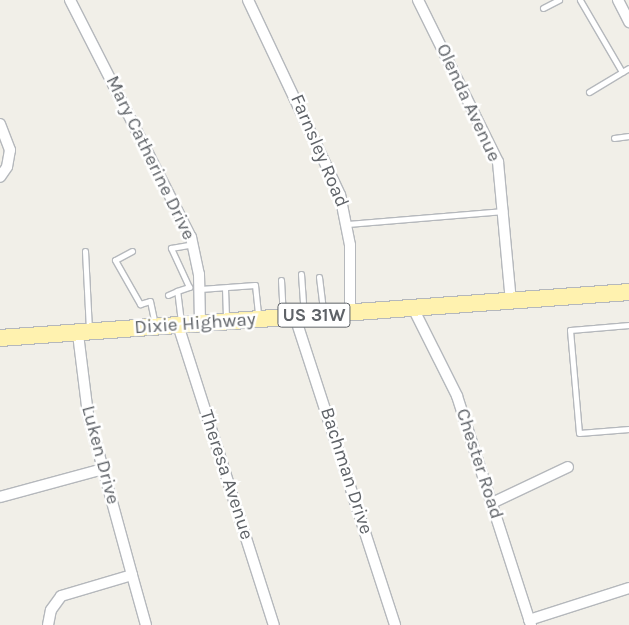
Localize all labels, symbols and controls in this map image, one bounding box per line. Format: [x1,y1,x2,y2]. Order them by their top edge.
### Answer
street label: Olenda Avenue [431,40,505,166]
street label: Mary Catherine Drive [100,72,200,244]
street label: Farnsley Road [285,91,353,211]
road number: US 31W [276,300,352,330]
street label: Dixie Highway [134,308,256,340]
street label: Luken Drive [76,403,124,507]
street label: Bachman Drive [315,405,377,537]
street label: Chester Road [450,406,508,522]
street label: Theresa Avenue [194,407,258,543]

